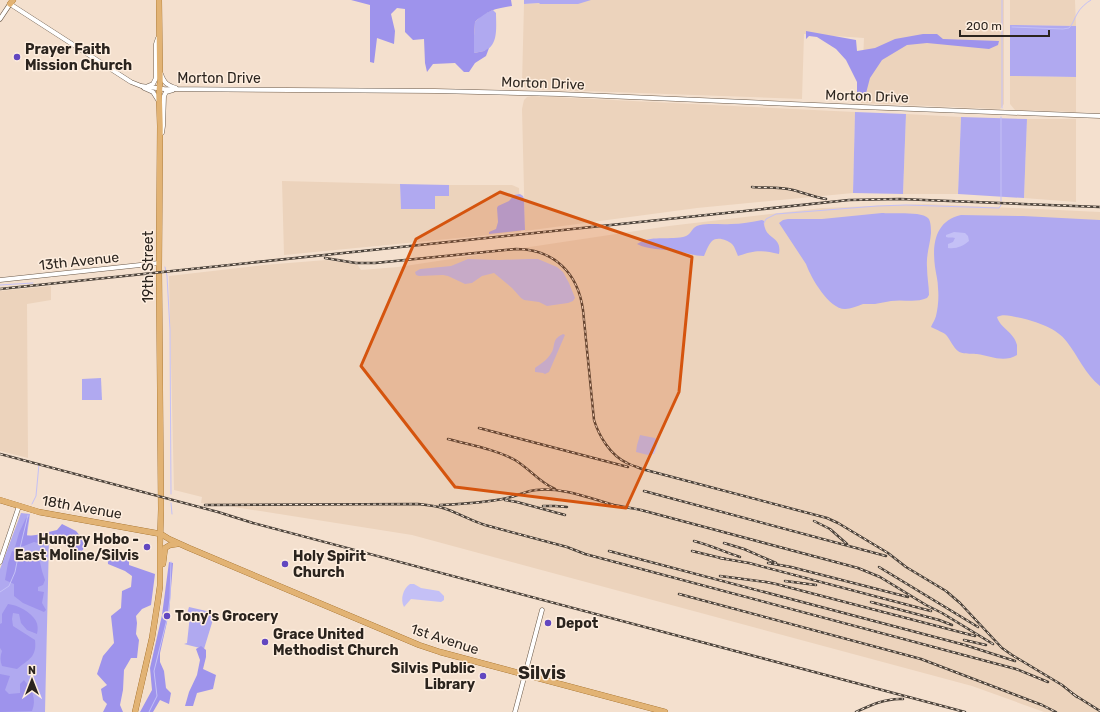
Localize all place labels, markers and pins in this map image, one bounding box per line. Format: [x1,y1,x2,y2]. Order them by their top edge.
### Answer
place label: Prayer Faith Mission Church [25,41,132,74]
marker: Prayer Faith Mission Church [12,52,22,62]
place label: Hungry Hobo - East Moline/Silvis [15,531,139,564]
marker: Hungry Hobo - East Moline/Silvis [142,542,152,552]
place label: Holy Spirit Church [293,548,366,581]
marker: Holy Spirit Church [280,559,290,569]
place label: Tony's Grocery [175,608,279,625]
marker: Tony's Grocery [162,611,172,621]
place label: Depot [556,615,599,632]
marker: Depot [543,618,553,628]
place label: Grace United Methodist Church [273,626,399,659]
marker: Grace United Methodist Church [260,637,270,647]
place label: Silvis Public Library [391,660,476,693]
marker: Silvis Public Library [478,671,488,681]

